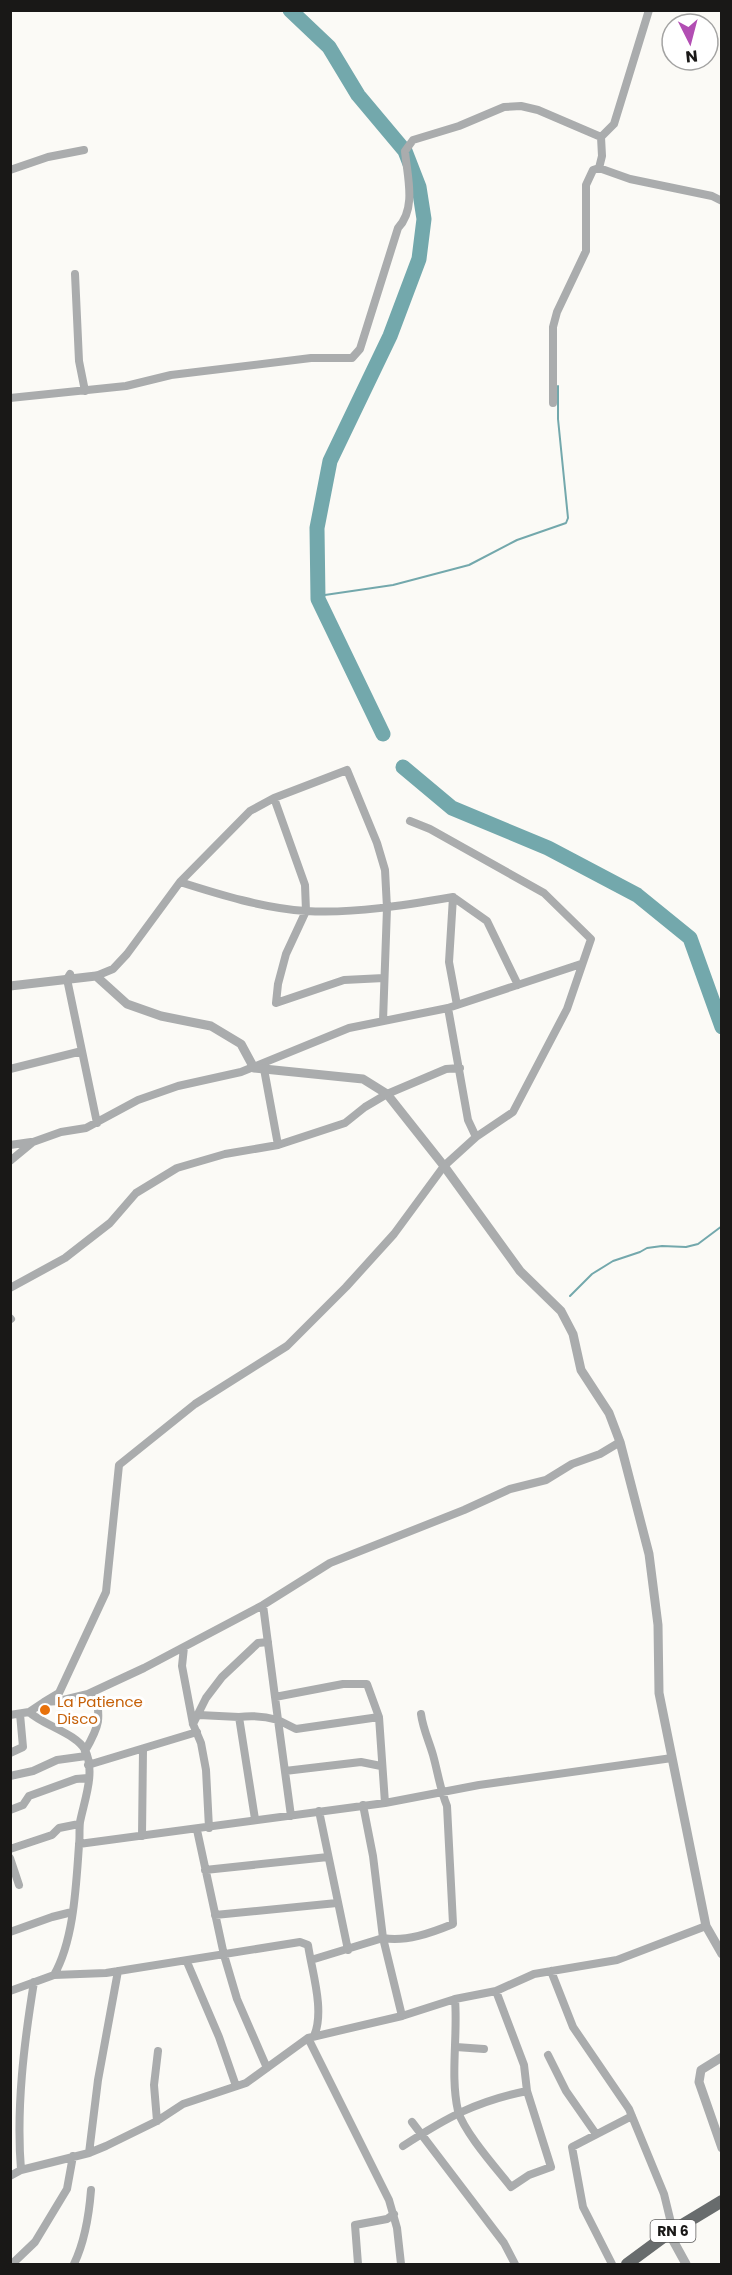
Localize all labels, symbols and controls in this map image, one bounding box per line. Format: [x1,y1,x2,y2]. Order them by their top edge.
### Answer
north arrow [660,12,720,72]
text: N [684,44,699,68]
place label: La Patience Disco [57,1691,143,1729]
marker: La Patience Disco [38,1703,52,1717]
road number: RN 6 [650,2220,696,2242]

